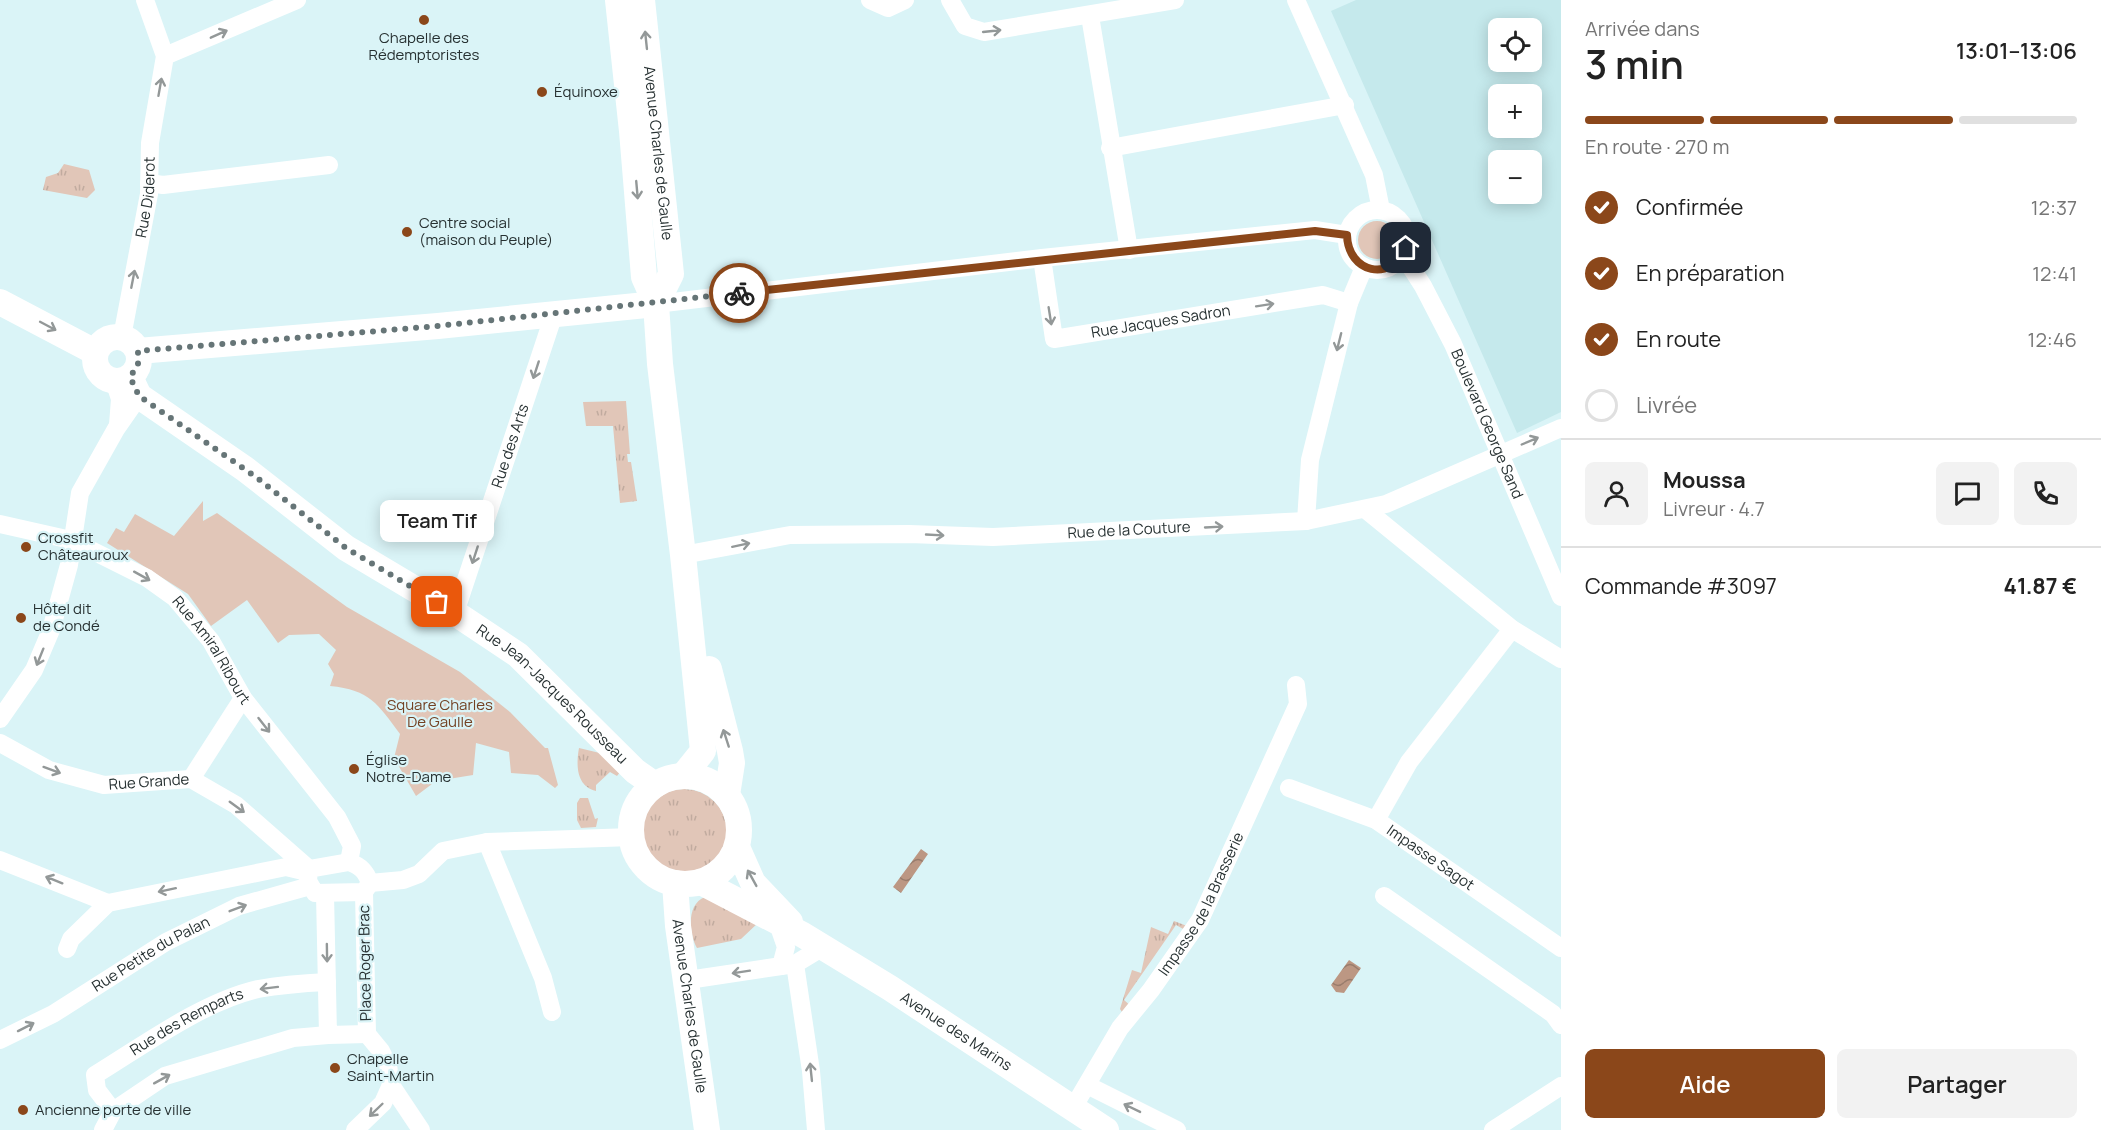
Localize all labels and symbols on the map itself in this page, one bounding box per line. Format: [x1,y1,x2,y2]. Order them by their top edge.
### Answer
marker: Chapelle des Rédemptoristes [417,13,431,27]
one-way arrow [982,25,1002,36]
place label: Chapelle des Rédemptoristes [369,27,480,65]
one-way arrow [210,28,228,39]
one-way arrow [640,30,651,50]
street label: Avenue Charles de Gaulle [639,65,678,242]
one-way arrow [155,77,166,97]
place label: Équinoxe [554,81,618,102]
marker: Équinoxe [535,85,549,99]
street label: Rue Diderot [130,157,160,239]
one-way arrow [632,179,643,199]
place label: Centre social (maison du Peuple) [419,212,553,250]
pin [1380,222,1431,273]
marker: Centre social (maison du Peuple) [400,225,414,239]
courier [709,263,769,323]
one-way arrow [128,270,139,289]
street label: Rue Jacques Sadron [1089,299,1232,343]
one-way arrow [1255,299,1274,310]
one-way arrow [1045,306,1056,326]
one-way arrow [38,321,56,332]
one-way arrow [1332,332,1344,351]
street label: Boulevard George Sand [1446,345,1529,502]
one-way arrow [530,360,541,379]
street label: Rue des Arts [486,401,534,491]
one-way arrow [1520,435,1539,446]
callout: Team Tif [380,500,494,542]
street label: Rue de la Couture [1067,516,1191,543]
one-way arrow [1203,522,1223,533]
place label: Crossfit Châteauroux [38,527,129,565]
one-way arrow [925,529,944,540]
one-way arrow [731,539,750,551]
marker: Crossfit Châteauroux [19,540,33,554]
one-way arrow [469,545,480,564]
one-way arrow [133,570,150,582]
pin [411,576,462,627]
street label: Rue Amiral Ribourt [168,591,255,709]
place label: Hôtel dit de Condé [33,598,100,636]
marker: Hôtel dit de Condé [14,611,28,625]
street label: Rue Jean-Jacques Rousseau [473,619,633,768]
one-way arrow [34,647,45,666]
park label: Square Charles De Gaulle [387,694,493,732]
one-way arrow [258,716,271,732]
one-way arrow [719,729,730,748]
place label: Église Notre-Dame [366,749,452,787]
marker: Église Notre-Dame [347,762,361,776]
one-way arrow [42,765,61,776]
street label: Rue Grande [108,768,190,795]
one-way arrow [228,801,244,813]
street label: Impasse Sagot [1383,820,1479,895]
street label: Impasse de la Brasserie [1153,828,1249,980]
one-way arrow [746,870,758,887]
one-way arrow [45,874,64,885]
one-way arrow [158,885,177,896]
one-way arrow [229,901,247,912]
street label: Place Roger Brac [353,905,376,1021]
street label: Rue Petite du Palan [88,911,213,997]
street label: Avenue Charles de Gaulle [668,918,713,1095]
one-way arrow [321,942,332,962]
one-way arrow [732,967,752,978]
street label: Rue des Remparts [126,983,246,1060]
one-way arrow [260,983,279,994]
street label: Avenue des Marins [897,987,1016,1076]
one-way arrow [17,1021,35,1032]
place label: Chapelle Saint-Martin [347,1048,434,1086]
marker: Chapelle Saint-Martin [328,1061,342,1075]
one-way arrow [805,1062,816,1082]
one-way arrow [153,1073,170,1085]
place label: Ancienne porte de ville [35,1099,191,1120]
one-way arrow [1123,1101,1141,1113]
one-way arrow [369,1102,384,1116]
marker: Ancienne porte de ville [16,1103,30,1117]

